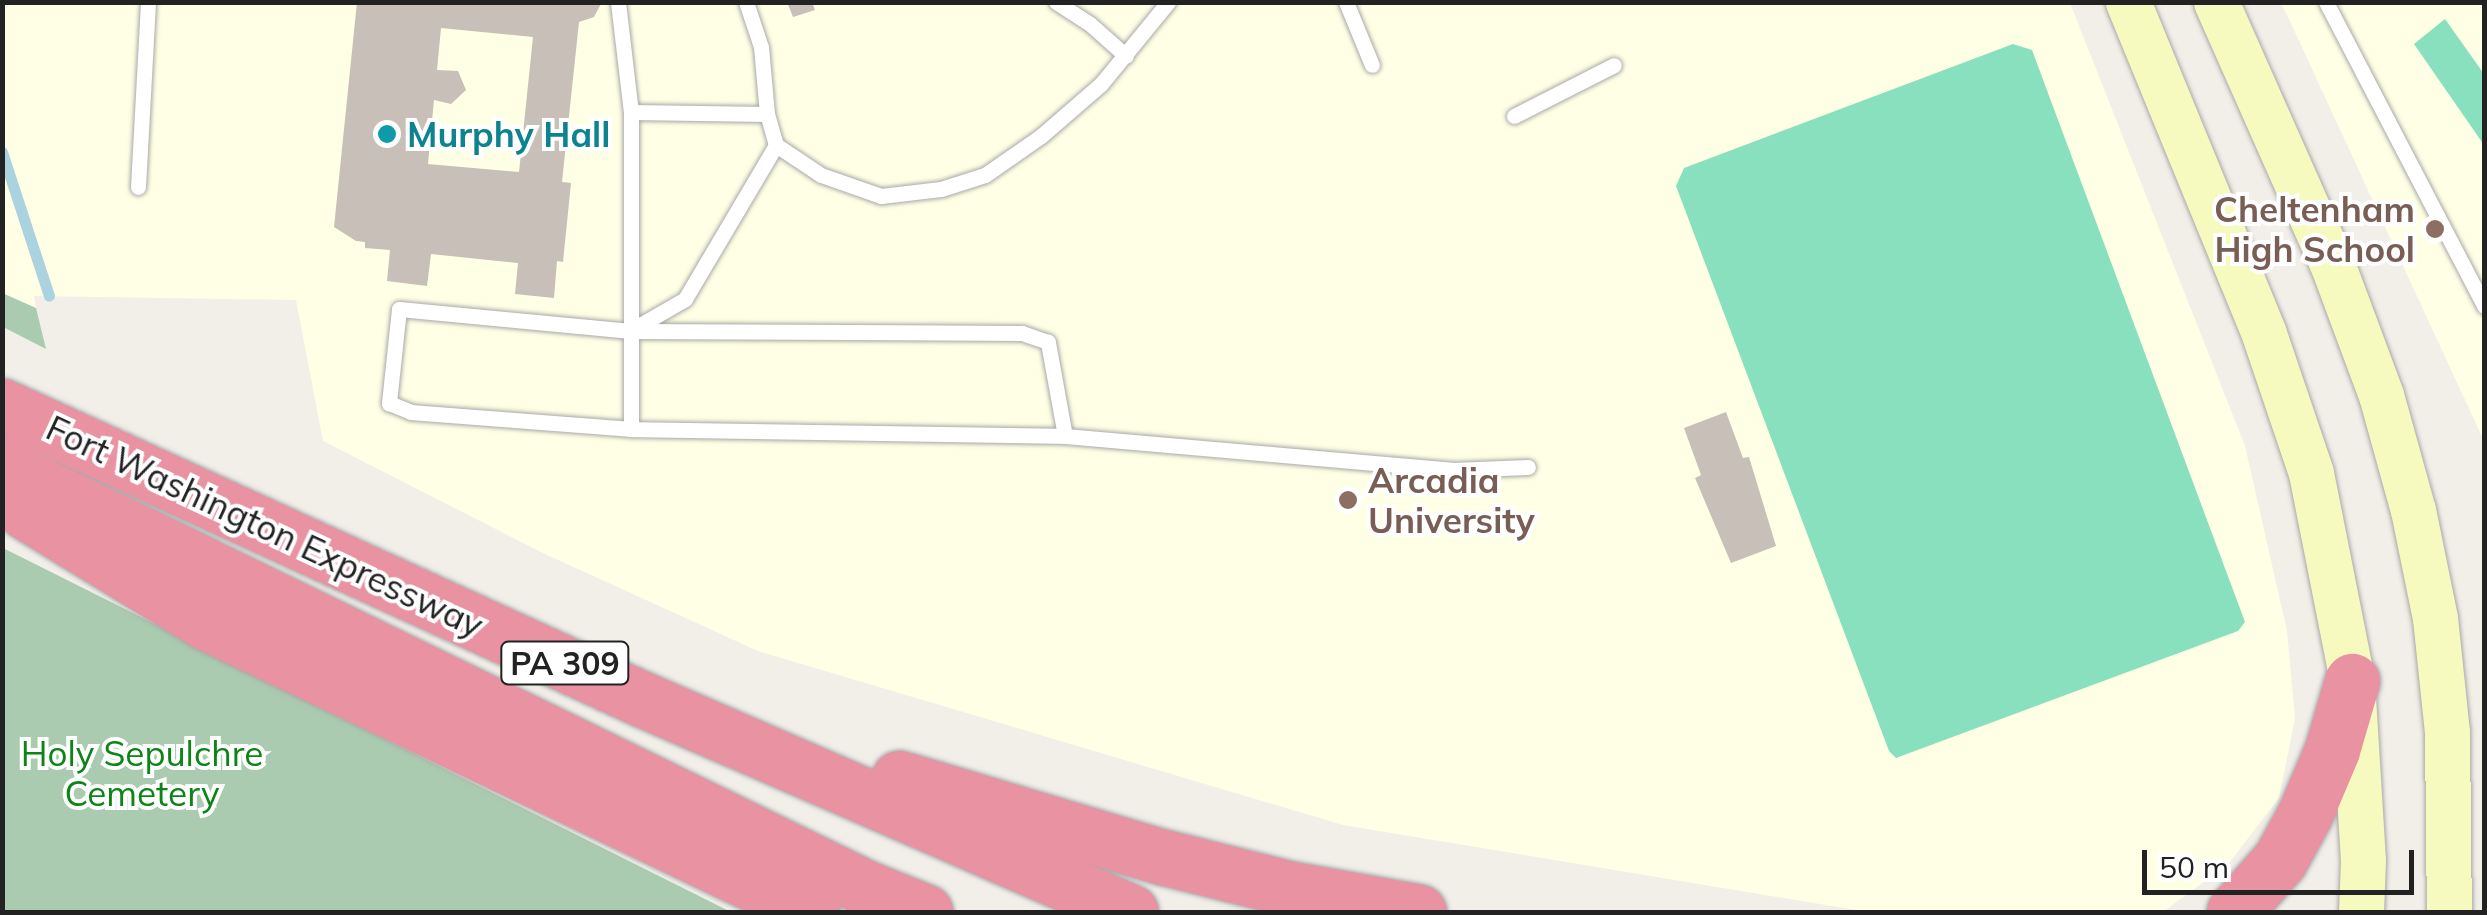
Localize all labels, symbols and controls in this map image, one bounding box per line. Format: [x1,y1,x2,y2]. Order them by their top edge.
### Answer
place label: Murphy Hall [407,113,610,155]
marker: Murphy Hall [376,123,398,145]
place label: Cheltenham High School [2214,188,2415,270]
marker: Cheltenham High School [2424,218,2446,240]
street label: Fort Washington Expressway [40,406,490,646]
place label: Arcadia University [1368,459,1535,541]
marker: Arcadia University [1337,489,1359,511]
road number: PA 309 [500,636,630,690]
park label: Holy Sepulchre Cemetery [21,732,263,814]
scale bar [2147,830,2420,892]
text: 50 m [2159,848,2229,886]

